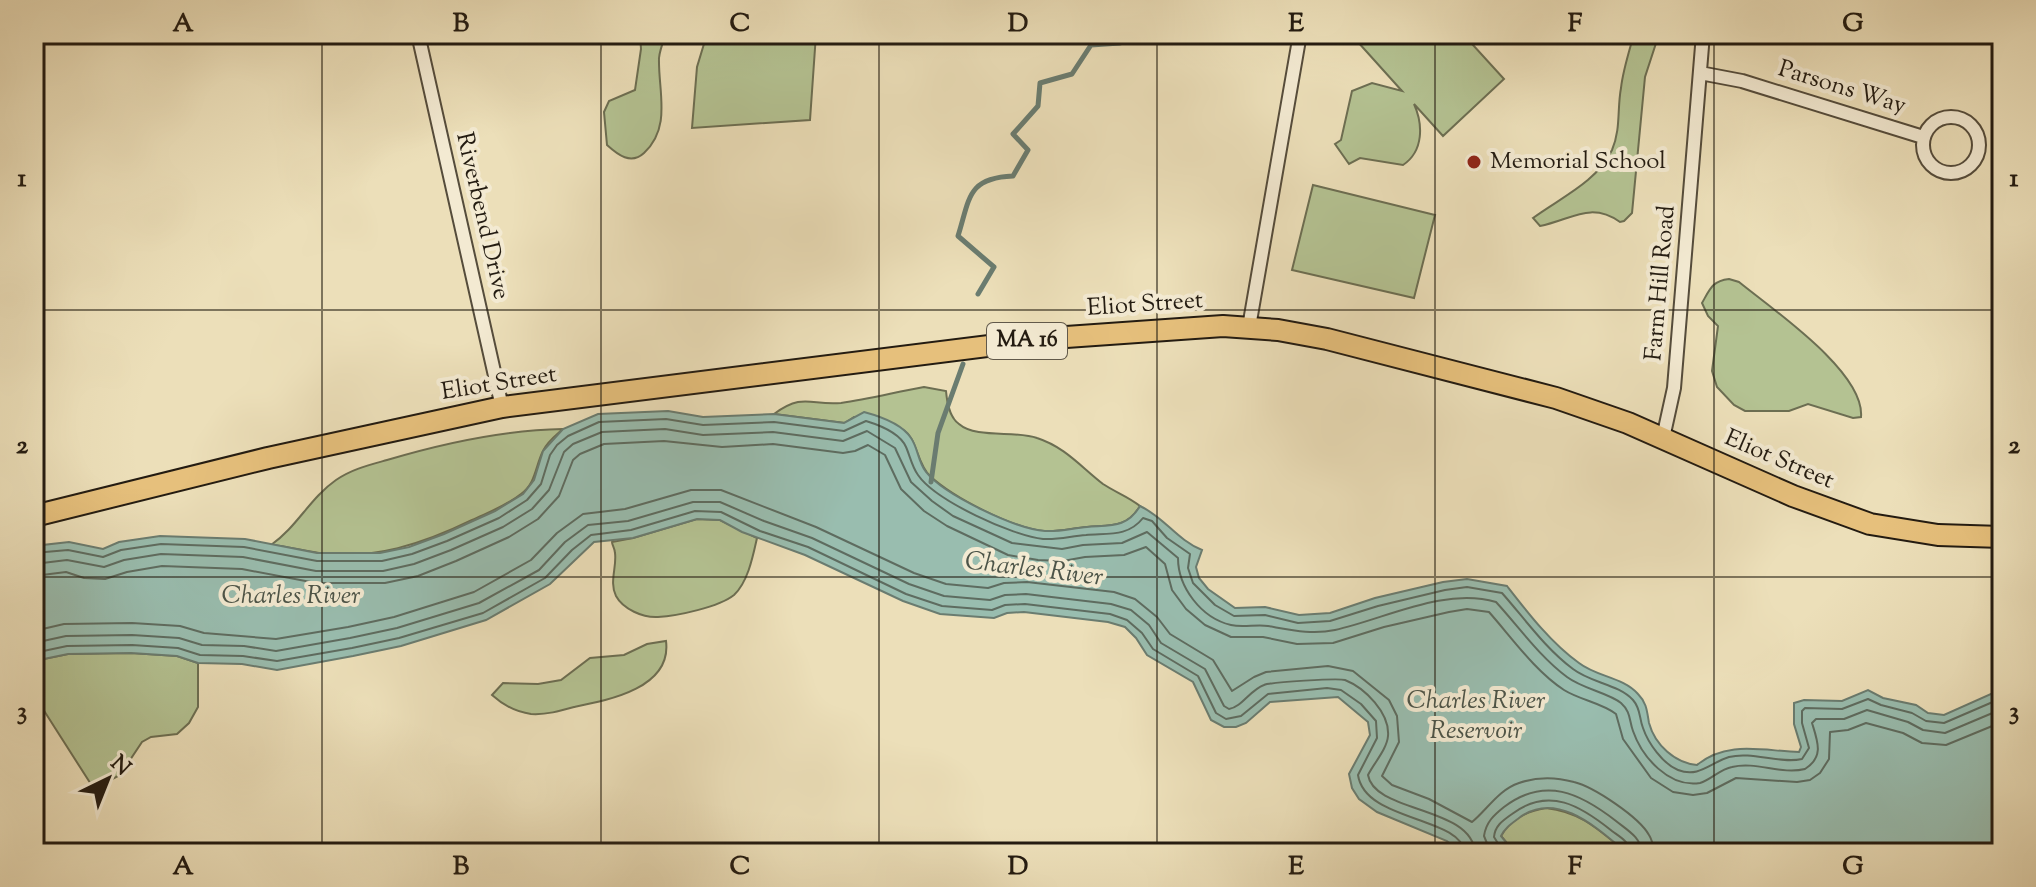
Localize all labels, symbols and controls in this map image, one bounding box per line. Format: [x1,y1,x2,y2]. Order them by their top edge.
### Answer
text: A [172,6,194,43]
text: B [453,6,470,43]
text: C [730,6,750,43]
text: D [1008,6,1028,43]
text: E [1288,6,1304,43]
text: F [1568,6,1583,43]
text: G [1842,6,1864,43]
street label: Parsons Way [1774,52,1910,124]
street label: Riverbend Drive [446,129,518,303]
place label: Memorial School [1490,145,1666,179]
marker: Memorial School [1465,153,1483,171]
text: 1 [18,161,27,198]
text: 1 [2010,161,2019,198]
street label: Farm Hill Road [1637,203,1685,362]
street label: Eliot Street [1086,284,1204,326]
road number: MA 16 [987,323,1067,359]
street label: Eliot Street [439,358,559,410]
street label: Eliot Street [1719,422,1839,498]
text: 2 [16,428,29,465]
text: 2 [2008,428,2021,465]
water label: Charles River [963,543,1105,597]
water label: Charles River [222,578,360,615]
water label: Charles River Reservoir [1407,683,1545,750]
text: 3 [17,694,27,731]
text: 3 [2009,694,2019,731]
north arrow [68,739,148,819]
text: N [102,749,137,785]
text: A [172,849,194,886]
text: B [453,849,470,886]
text: C [730,849,750,886]
text: D [1008,849,1028,886]
text: E [1288,849,1304,886]
text: F [1568,849,1583,886]
text: G [1842,849,1864,886]

